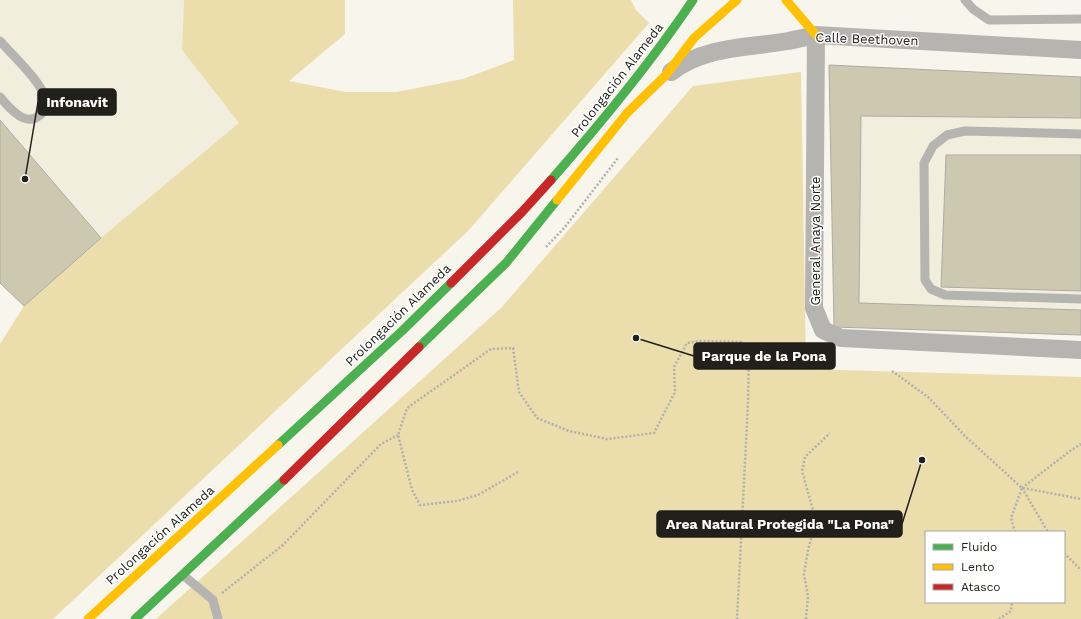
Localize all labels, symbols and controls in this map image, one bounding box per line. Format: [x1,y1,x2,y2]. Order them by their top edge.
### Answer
street label: Prolongación Alameda [568,19,667,140]
street label: Calle Beethoven [815,30,919,48]
callout: Infonavit [38,89,116,115]
text: Infonavit [46,94,108,110]
street label: General Anaya Norte [808,176,823,306]
street label: Prolongación Alameda [342,260,454,369]
callout: Parque de la Pona [694,343,835,369]
text: Parque de la Pona [702,348,827,364]
street label: Prolongación Alameda [103,482,218,588]
callout: Area Natural Protegida "La Pona" [657,511,902,537]
text: Area Natural Protegida "La Pona" [666,516,894,532]
legend [925,531,1065,603]
text: Fluido [961,540,997,554]
text: Lento [961,560,995,574]
text: Atasco [961,580,1001,594]

